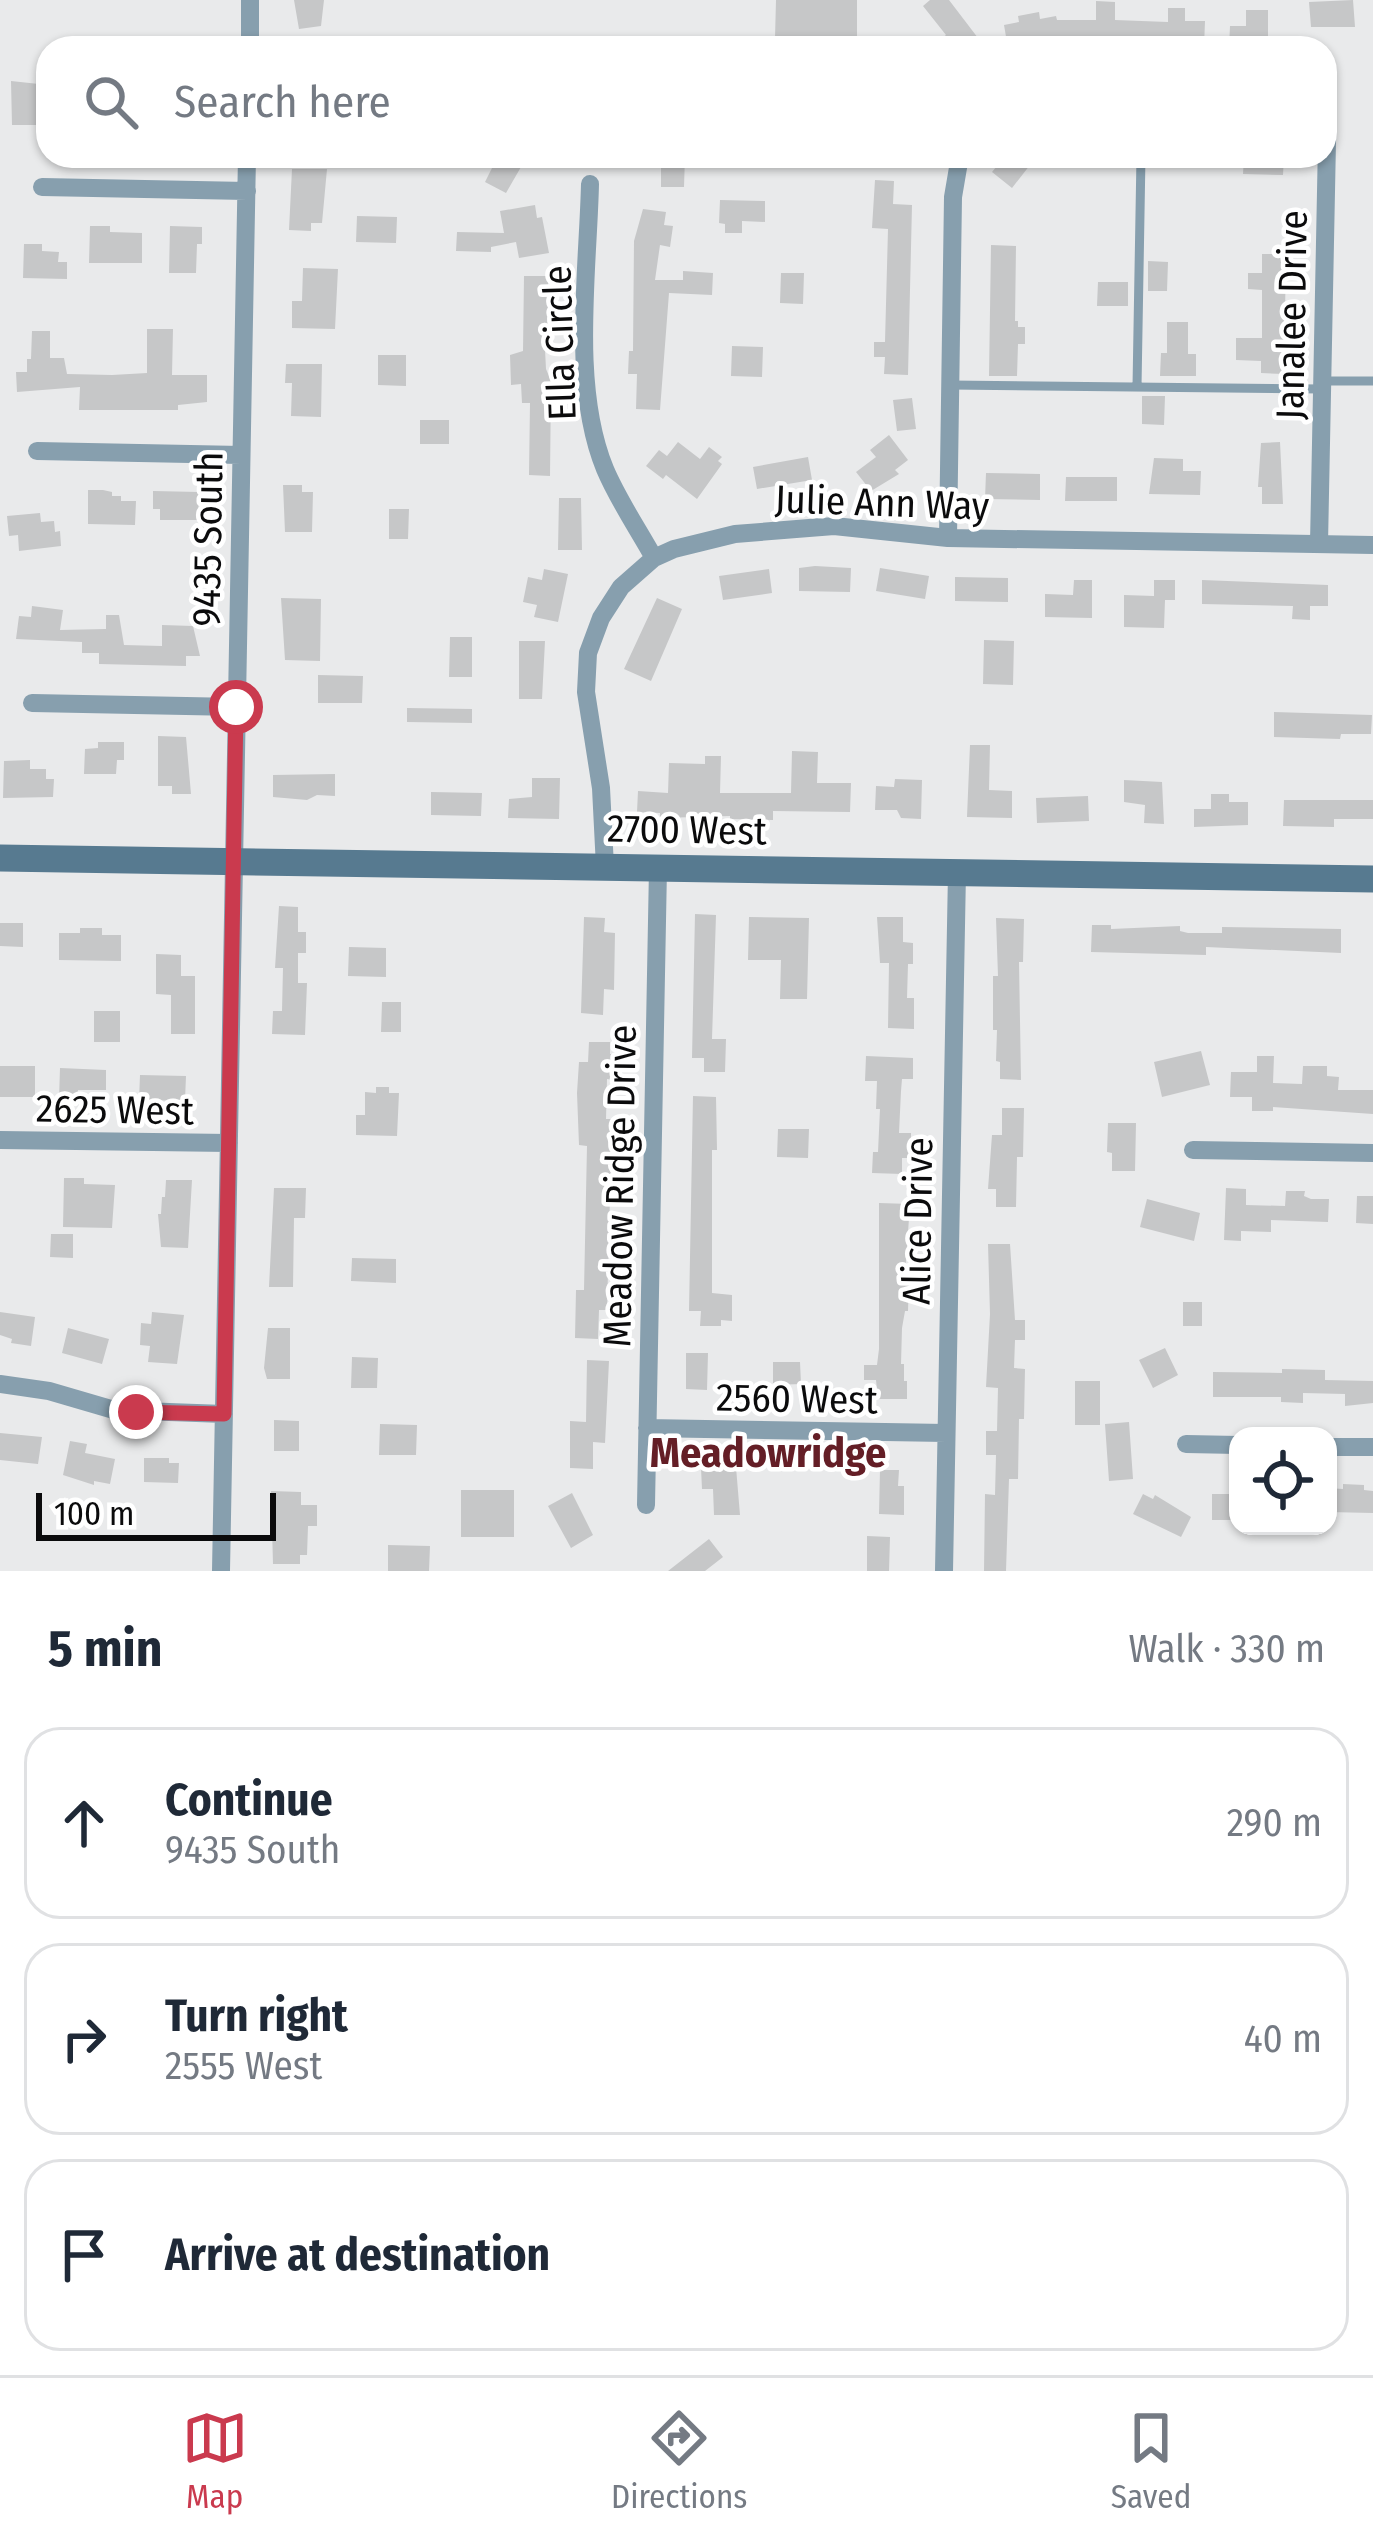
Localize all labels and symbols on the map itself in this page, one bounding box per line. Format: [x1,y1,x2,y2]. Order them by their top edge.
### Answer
street label: Janalee Drive [1267,210,1317,420]
street label: Ella Circle [534,265,586,421]
street label: 9435 South [183,451,233,627]
street label: Julie Ann Way [774,476,990,530]
route start [209,680,263,734]
street label: 2700 West [607,806,767,854]
street label: Meadow Ridge Drive [594,1024,646,1348]
street label: 2625 West [36,1086,195,1134]
street label: Alice Drive [894,1137,942,1305]
street label: 2560 West [716,1375,878,1423]
route end [109,1385,163,1439]
district label: Meadowridge [650,1428,886,1478]
scale bar [36,1487,276,1540]

